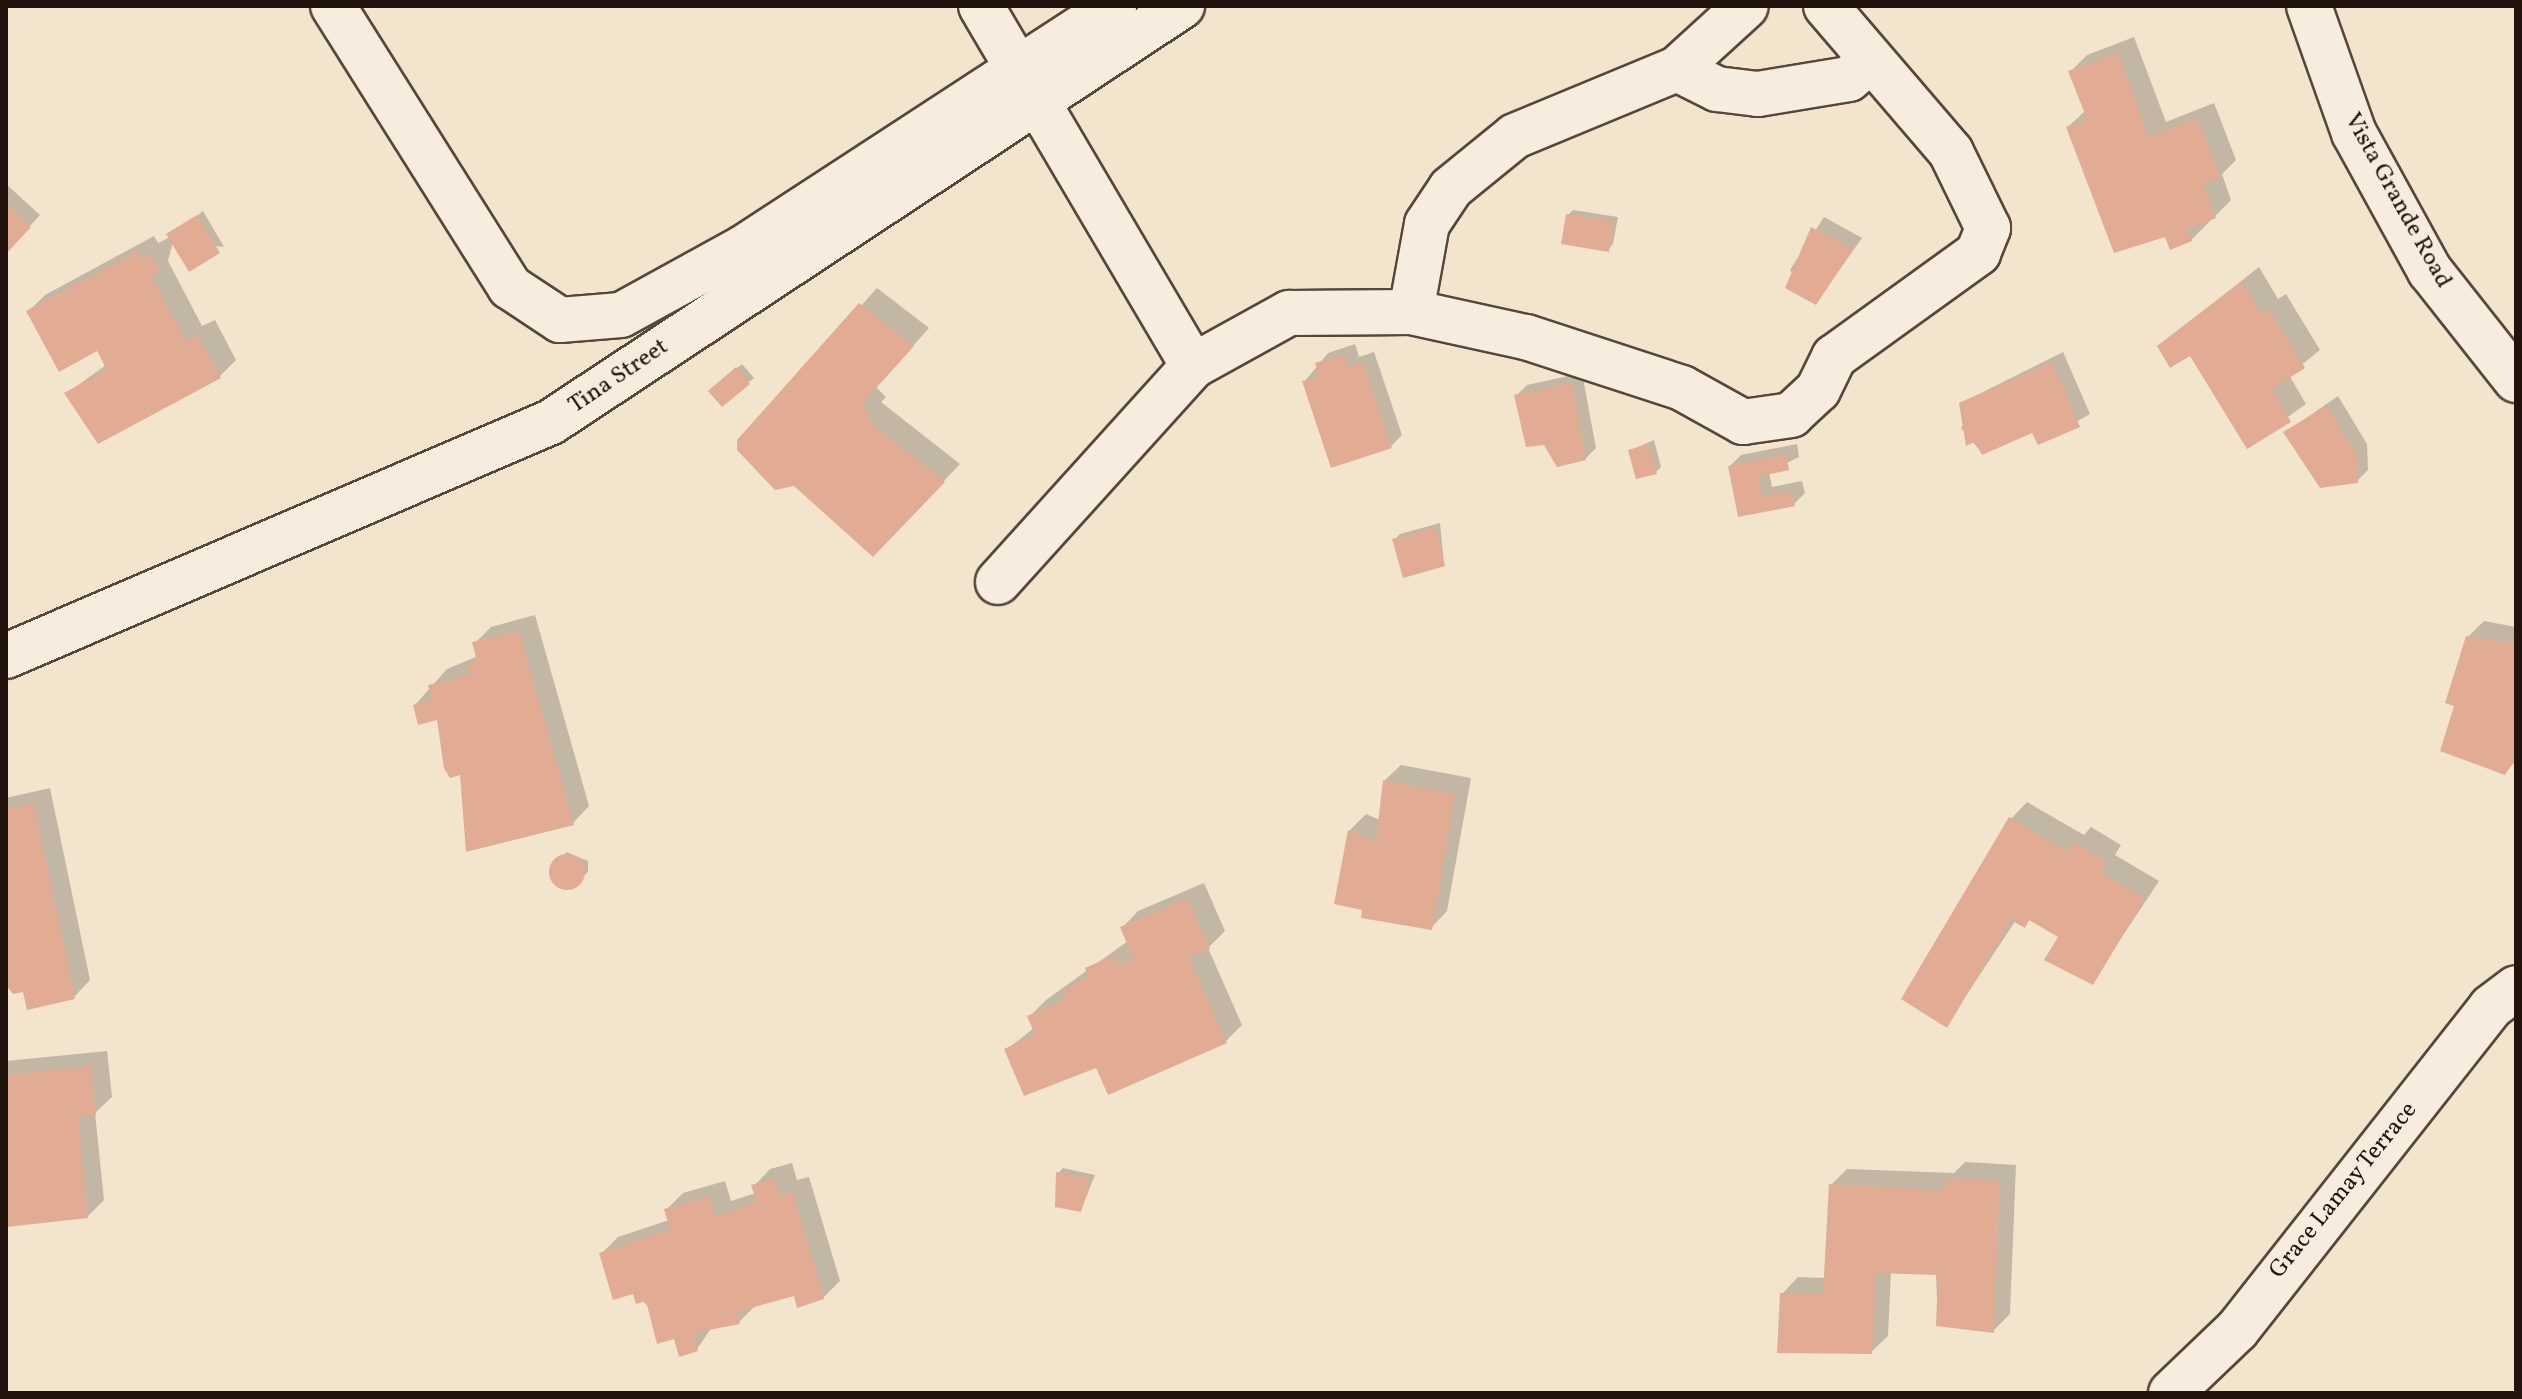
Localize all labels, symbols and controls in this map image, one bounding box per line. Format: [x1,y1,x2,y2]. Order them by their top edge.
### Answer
street label: Vista Grande Road [2337,108,2457,294]
street label: Tina Street [564,333,674,421]
street label: Grace Lamay Terrace [2264,1096,2424,1286]

